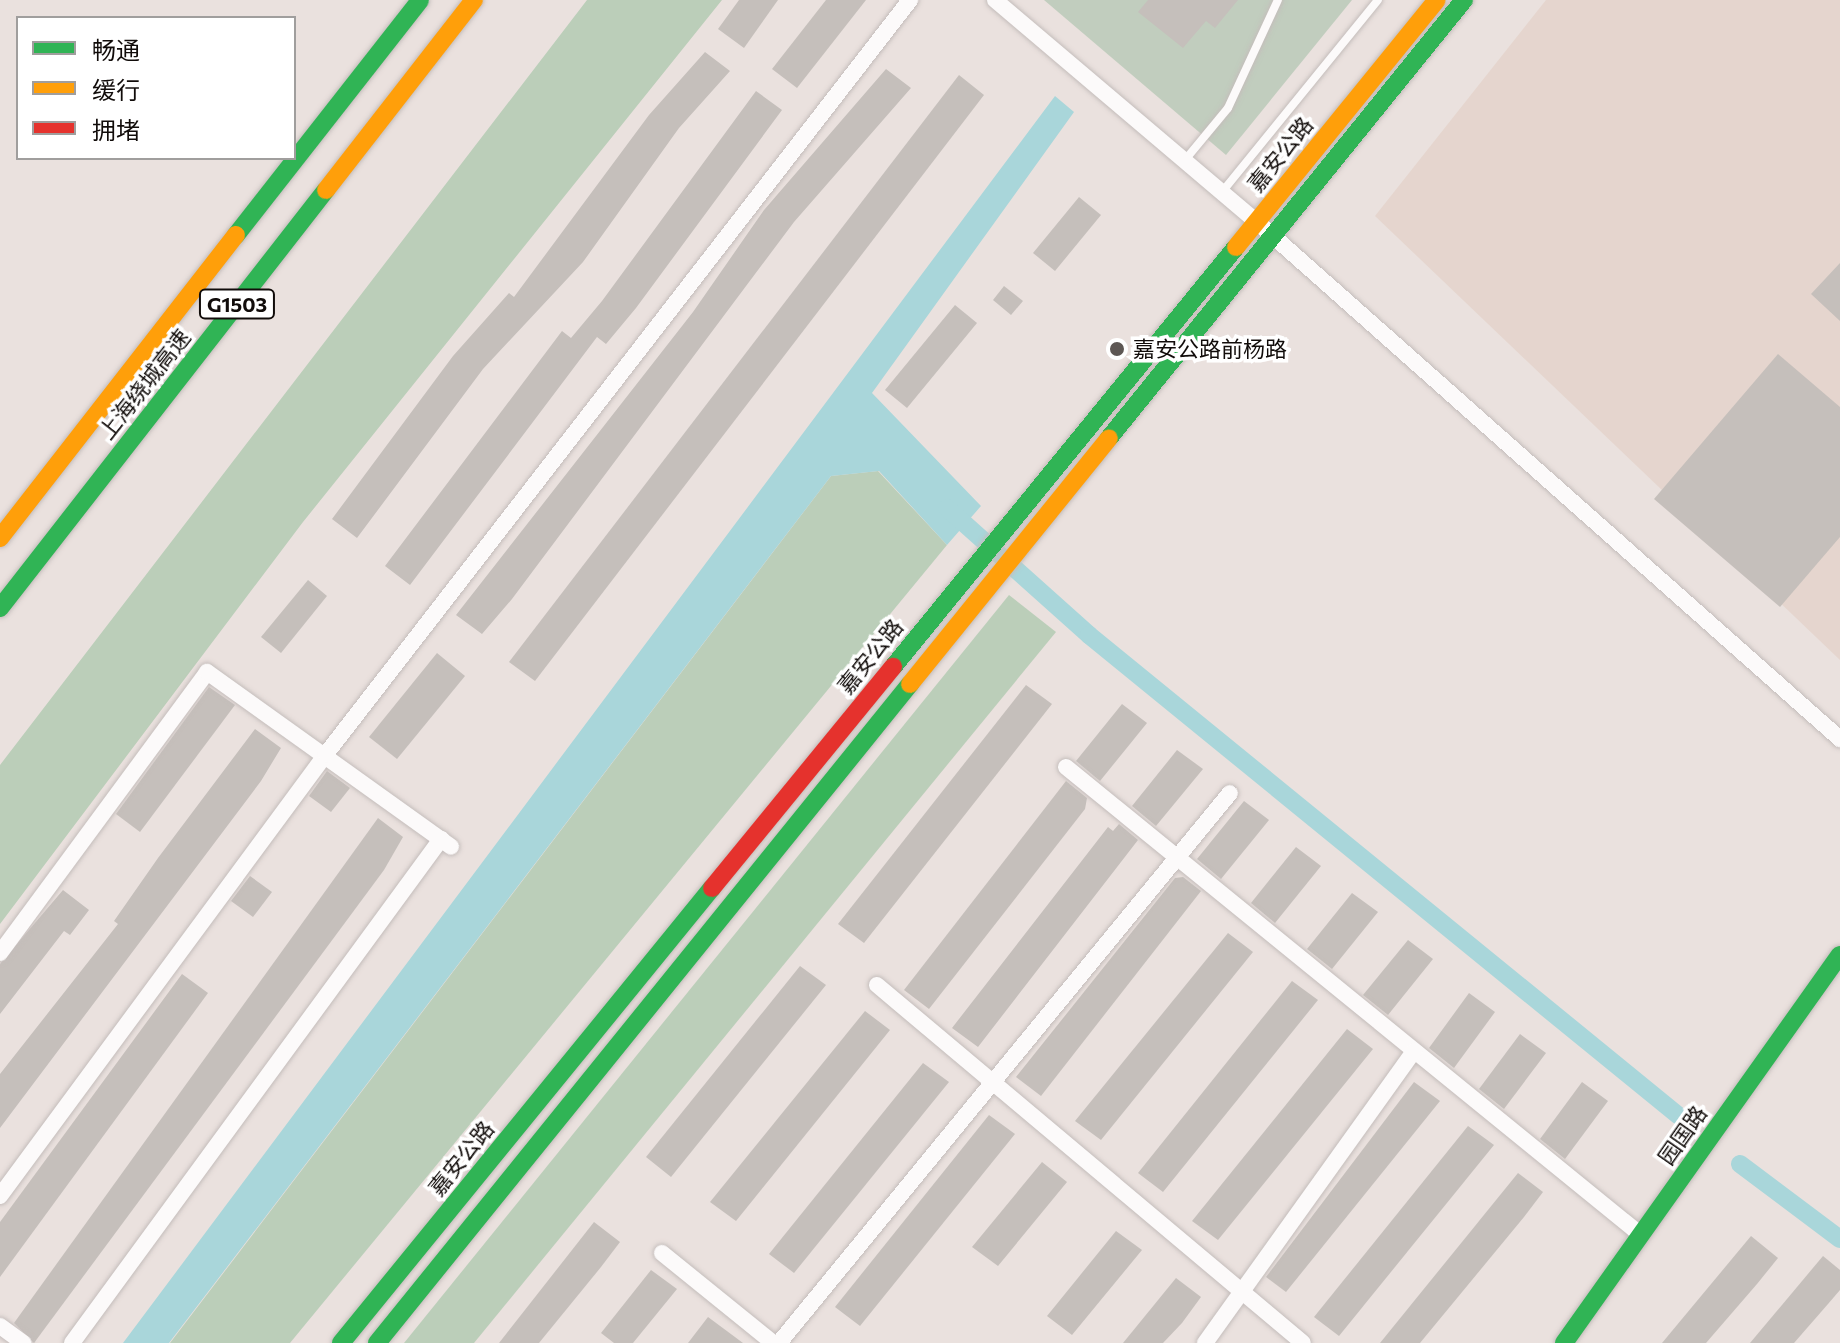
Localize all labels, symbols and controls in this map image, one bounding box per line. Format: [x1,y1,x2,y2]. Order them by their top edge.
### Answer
legend [16,16,296,160]
text: 畅通 [92,35,140,64]
text: 缓行 [92,75,140,104]
street label: 嘉安公路 [1242,111,1318,197]
text: 拥堵 [92,115,140,144]
road number: G1503 [197,288,277,320]
street label: 上海绕城高速 [93,324,195,444]
place label: 嘉安公路前杨路 [1133,336,1287,362]
marker: 嘉安公路前杨路 [1108,340,1126,358]
street label: 嘉安公路 [832,613,908,699]
street label: 园国路 [1652,1100,1712,1170]
street label: 嘉安公路 [423,1115,499,1201]

